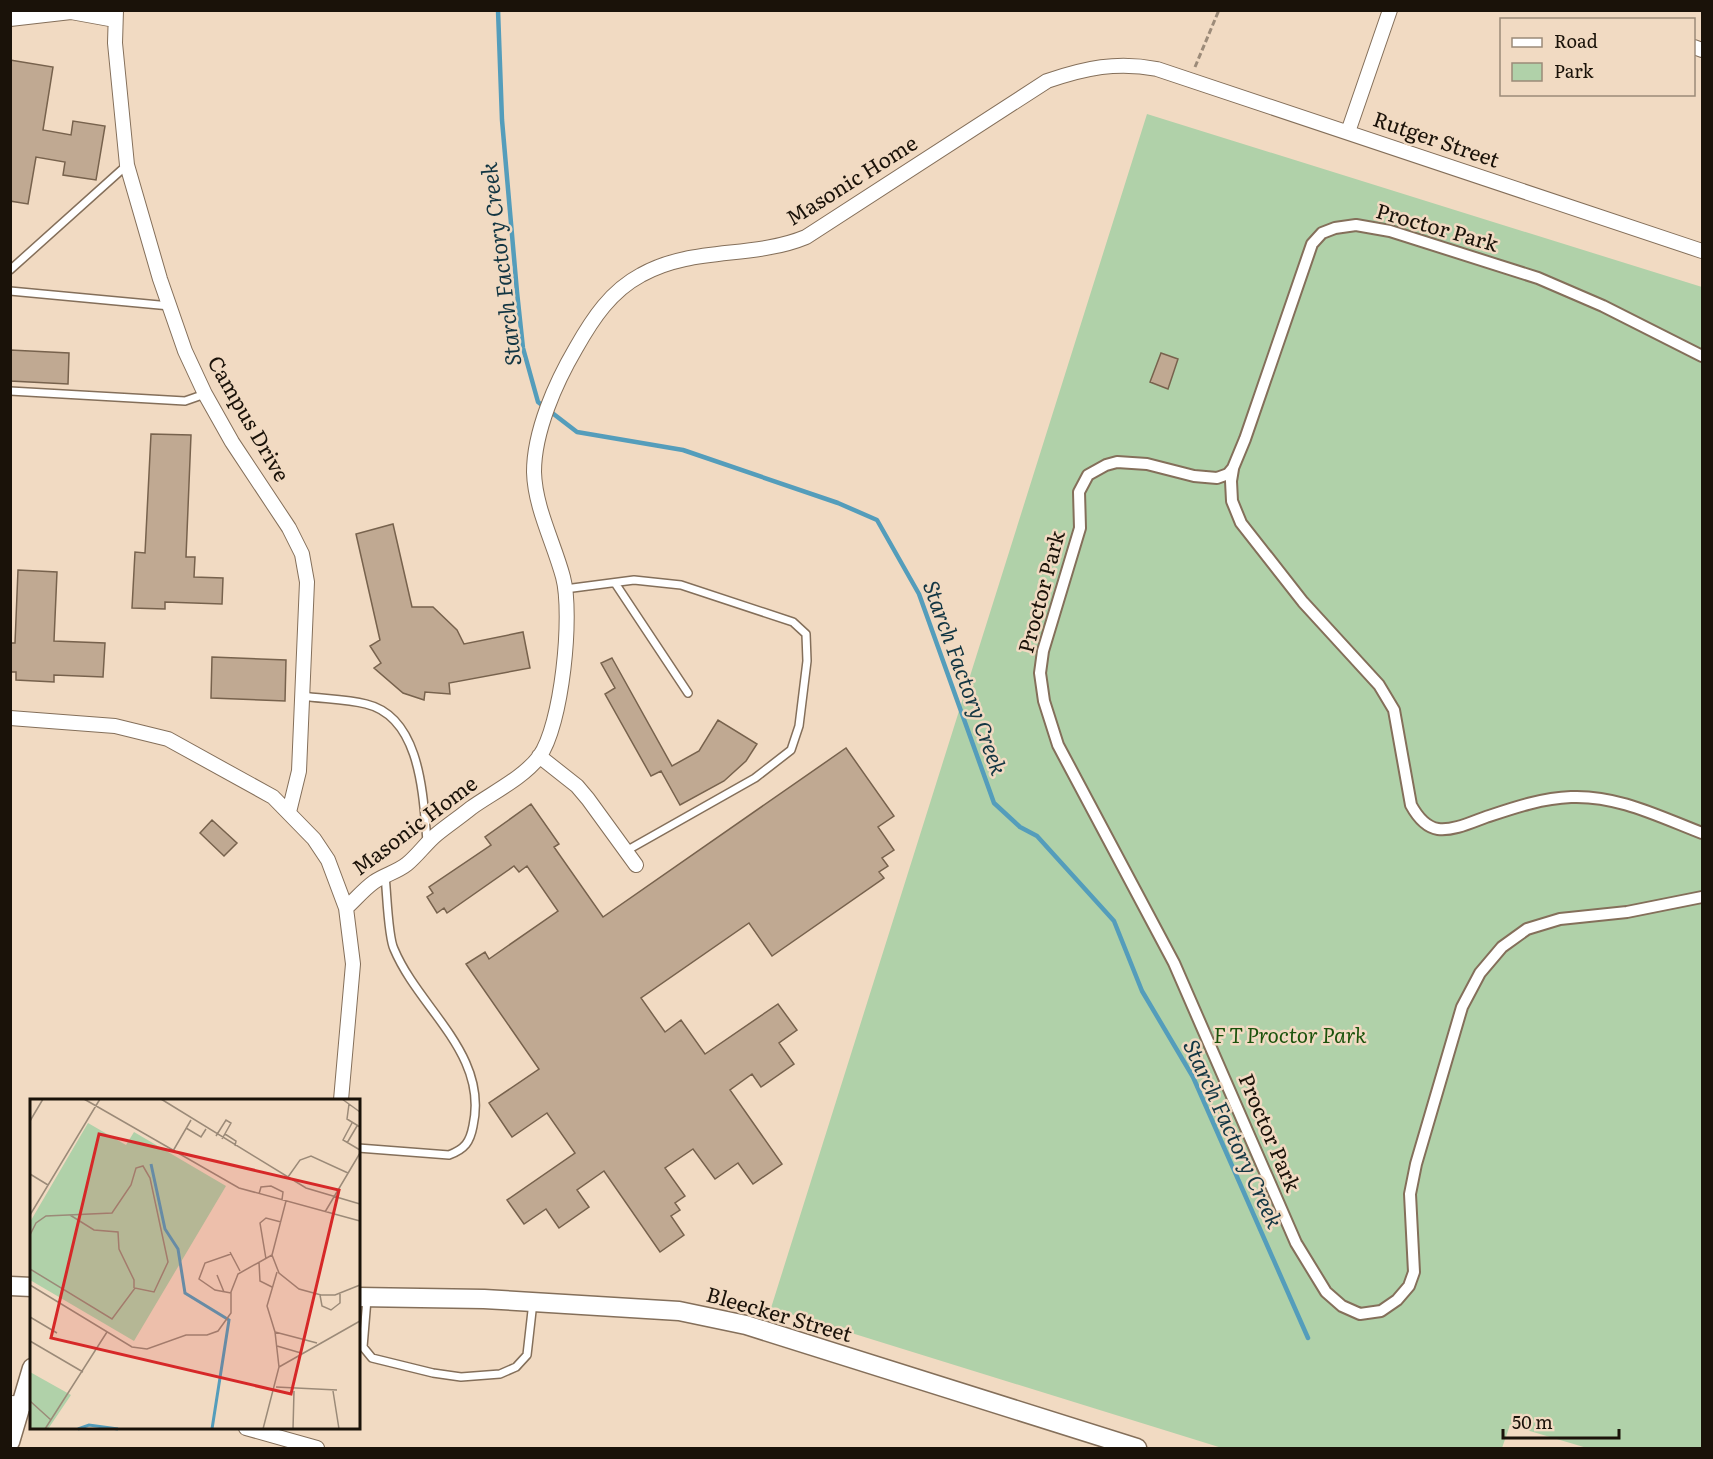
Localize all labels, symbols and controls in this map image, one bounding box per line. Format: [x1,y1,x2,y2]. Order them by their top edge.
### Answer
legend [1500,18,1695,96]
text: Road [1554,27,1598,54]
text: Park [1554,57,1595,84]
street label: Rutger Street [1370,102,1505,174]
street label: Masonic Home [779,126,922,232]
water label: Starch Factory Creek [471,161,528,368]
street label: Proctor Park [1373,193,1503,258]
street label: Campus Drive [202,349,299,487]
street label: Proctor Park [1008,526,1071,656]
water label: Starch Factory Creek [916,576,1017,779]
street label: Masonic Home [344,767,483,881]
park label: F T Proctor Park [1213,1018,1367,1049]
water label: Starch Factory Creek [1176,1034,1293,1233]
street label: Proctor Park [1232,1068,1310,1196]
inset map [30,1099,360,1429]
street label: Bleecker Street [703,1277,857,1348]
scale bar [1503,1402,1618,1440]
text: 50 m [1512,1408,1553,1435]

